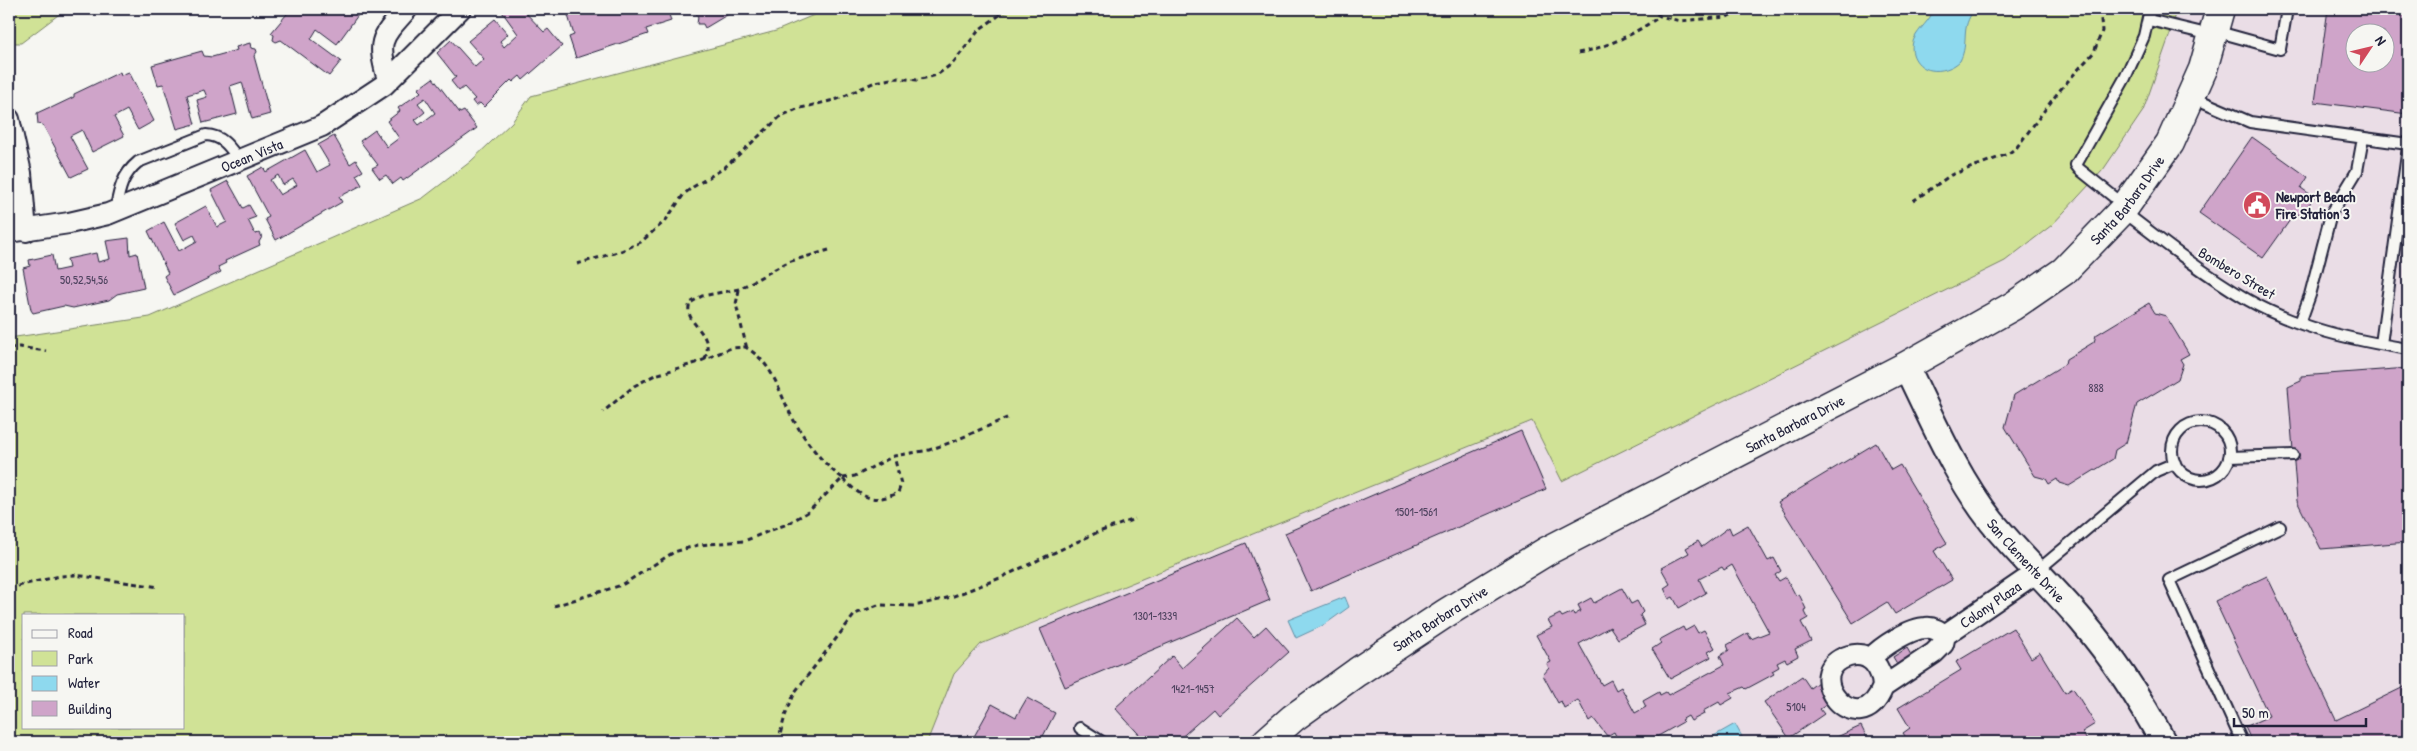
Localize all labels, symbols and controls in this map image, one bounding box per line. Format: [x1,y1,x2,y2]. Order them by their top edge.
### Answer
north arrow [2344,22,2394,72]
text: N [2371,32,2391,49]
street label: Ocean Vista [218,133,286,177]
street label: Santa Barbara Drive [2085,151,2169,249]
place label: Newport Beach Fire Station 3 [2275,186,2356,224]
public building icon: Newport Beach Fire Station 3 [2242,190,2272,220]
street label: Bombero Street [2195,242,2280,305]
house number: 50,52,54,56 [60,271,108,288]
house number: 888 [2088,379,2104,396]
street label: Santa Barbara Drive [1742,389,1848,458]
house number: 1501-1561 [1395,503,1437,520]
street label: San Clemente Drive [1983,514,2071,607]
street label: Colony Plaza [1955,576,2025,633]
street label: Santa Barbara Drive [1388,580,1491,656]
house number: 1301-1339 [1133,607,1178,624]
legend [22,614,185,728]
text: Road [68,622,93,643]
text: Park [68,648,93,669]
text: Water [68,672,100,693]
house number: 1421-1457 [1171,680,1215,697]
scale bar [2234,696,2367,728]
text: Building [68,698,112,719]
house number: 5104 [1786,698,1806,715]
text: 50 m [2242,702,2269,723]

